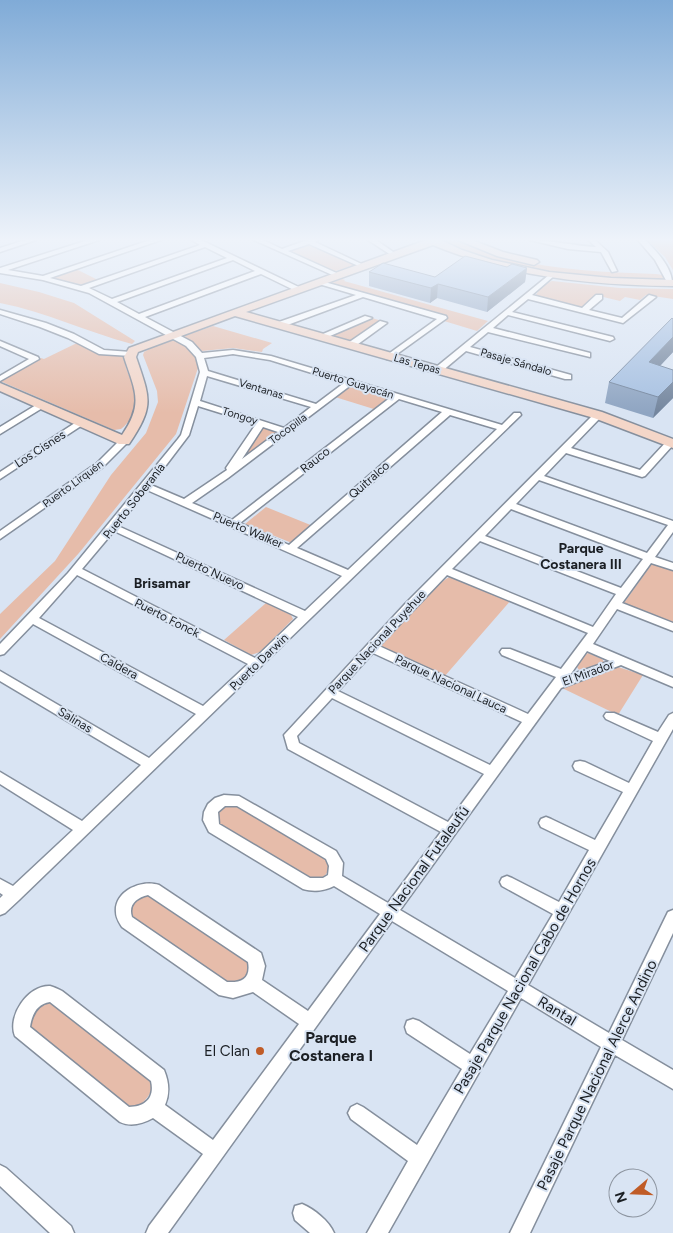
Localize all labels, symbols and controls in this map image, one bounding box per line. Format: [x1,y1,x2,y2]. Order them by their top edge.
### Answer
street label: Pasaje Sándalo [479,346,553,378]
street label: Las Tepas [392,351,442,377]
street label: Puerto Guayacán [311,364,395,402]
street label: Ventanas [237,376,285,402]
street label: Tongoy [221,404,260,428]
street label: Tocopilla [267,411,309,447]
street label: Los Cisnes [12,427,68,471]
street label: Rauco [297,444,333,476]
street label: Puerto Lirquén [40,458,106,510]
street label: Quitralco [346,458,392,502]
street label: Puerto Soberanía [100,460,168,542]
street label: Puerto Walker [211,509,285,551]
district label: Parque Costanera III [540,540,622,573]
street label: Puerto Nuevo [173,549,247,593]
district label: Brisamar [134,575,191,592]
street label: Parque Nacional Puyehue [325,587,429,697]
street label: Puerto Fonck [132,596,202,640]
street label: Puerto Darwin [227,630,291,693]
street label: Caldera [98,650,140,682]
street label: Parque Nacional Lauca [393,652,509,716]
street label: El Mirador [560,657,616,689]
street label: Salinas [55,704,95,736]
street label: Parque Nacional Futaleufú [355,802,473,956]
street label: Pasaje Parque Nacional Cabo de Hornos [450,855,600,1097]
street label: Pasaje Parque Nacional Alerce Andino [533,957,661,1193]
street label: Rantal [534,992,580,1030]
district label: Parque Costanera I [289,1028,373,1065]
place label: El Clan [204,1042,250,1060]
marker: El Clan [254,1045,266,1057]
north arrow [608,1168,658,1218]
text: N [611,1189,631,1205]

